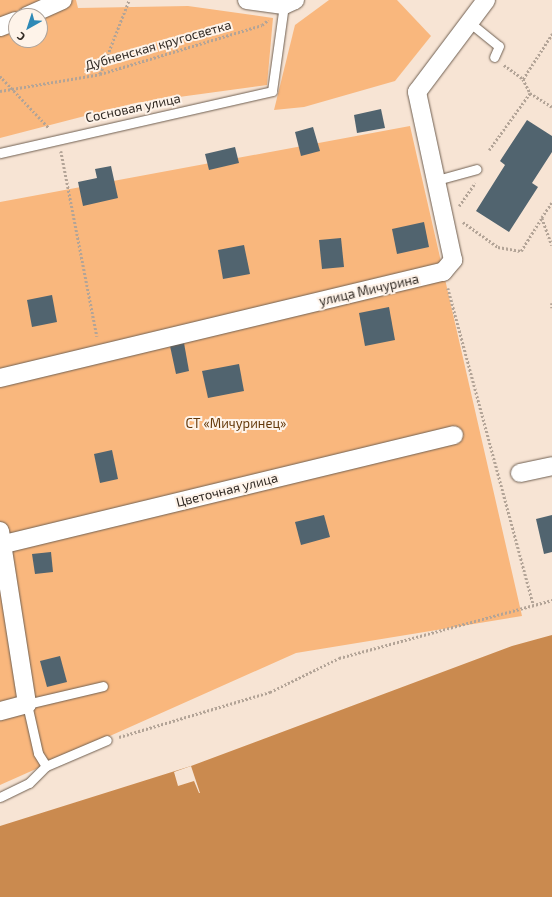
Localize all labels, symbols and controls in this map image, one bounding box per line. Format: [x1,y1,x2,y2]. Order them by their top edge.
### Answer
north arrow [8,8,48,48]
street label: Дубненская кругосветка [83,17,233,73]
text: С [14,30,27,44]
street label: Сосновая улица [84,90,182,126]
street label: улица Мичурина [318,271,420,309]
park label: СТ «Мичуринец» [186,415,286,431]
street label: Цветочная улица [174,470,280,510]

